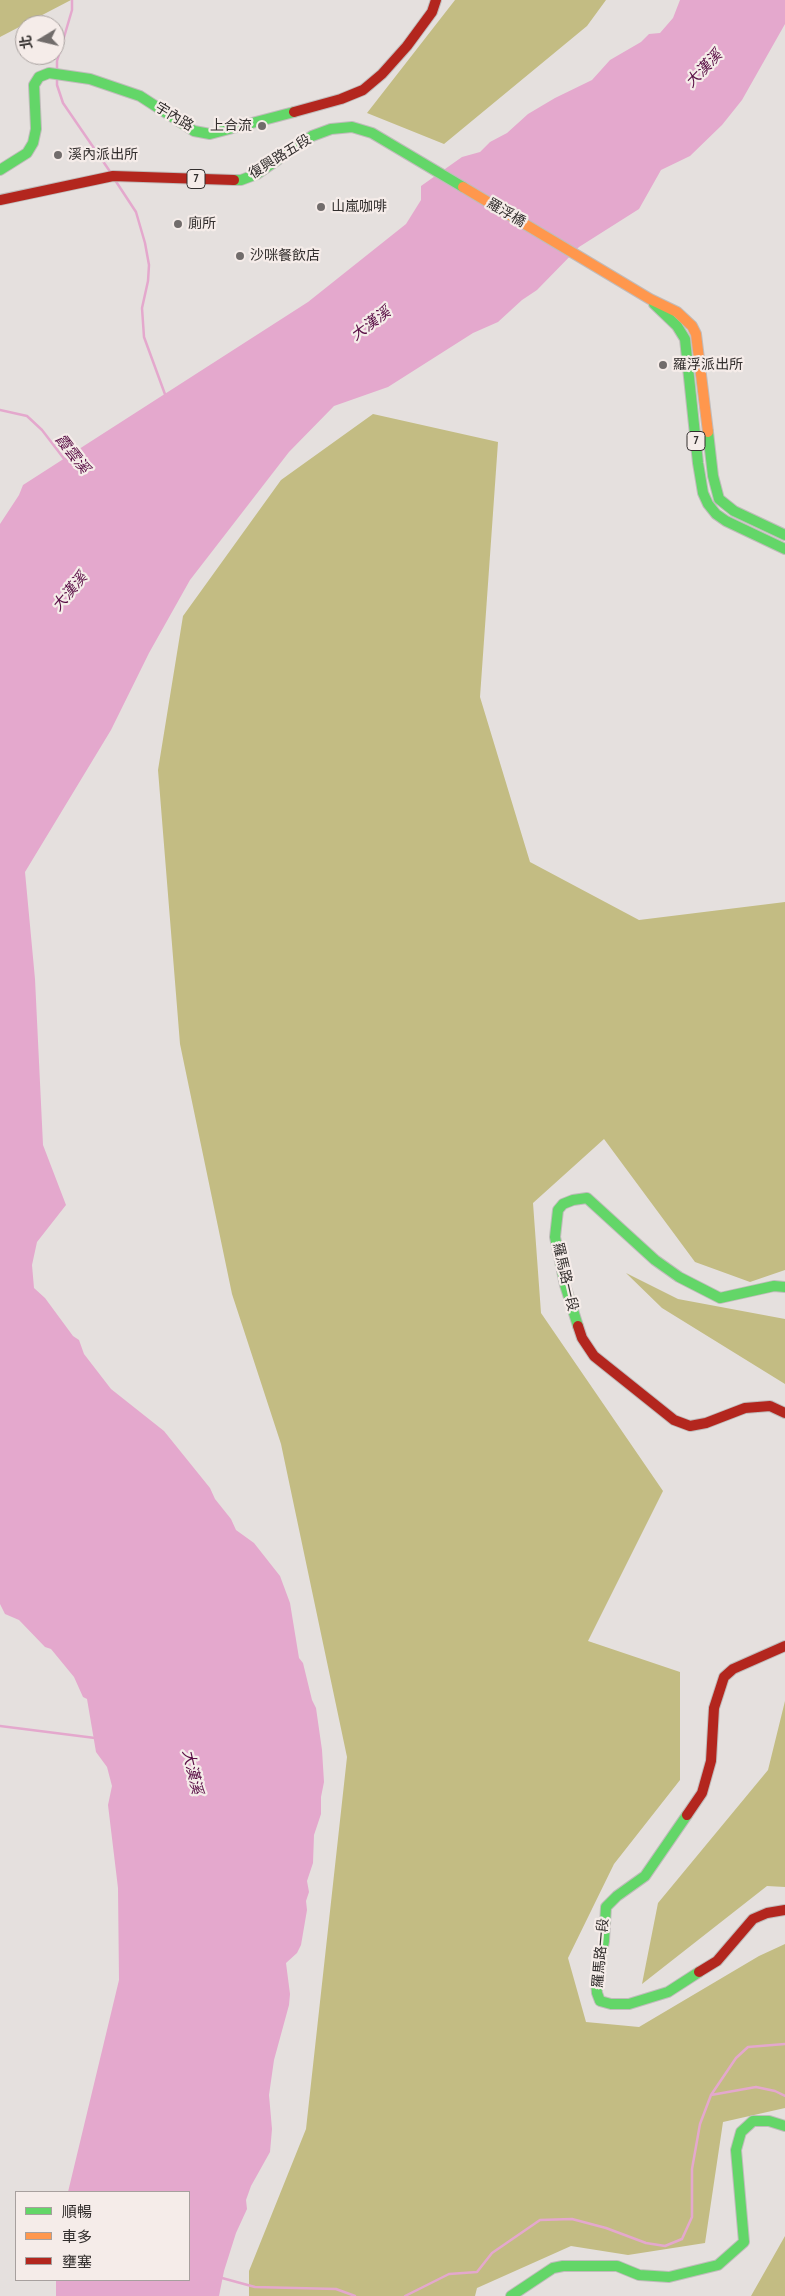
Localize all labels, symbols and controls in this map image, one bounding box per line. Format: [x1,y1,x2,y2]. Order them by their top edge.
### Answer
north arrow [15,15,65,65]
text: 北 [16,34,36,51]
water label: 大漢溪 [682,47,726,91]
street label: 宇內路 [152,99,196,135]
place label: 上合流 [210,118,252,134]
marker: 上合流 [256,120,268,132]
street label: 復興路五段 [246,131,314,183]
place label: 溪內派出所 [68,147,138,163]
marker: 溪內派出所 [52,149,64,161]
road number: 7 [187,170,205,188]
street label: 羅浮橋 [484,195,528,231]
place label: 山嵐咖啡 [331,199,387,215]
marker: 山嵐咖啡 [315,201,327,213]
place label: 廁所 [188,216,216,232]
marker: 廁所 [172,218,184,230]
place label: 沙咪餐飲店 [250,248,320,264]
marker: 沙咪餐飲店 [234,250,246,262]
water label: 大漢溪 [348,303,394,345]
place label: 羅浮派出所 [673,357,743,373]
marker: 羅浮派出所 [657,359,669,371]
water label: 霞雲溪 [51,431,93,477]
road number: 7 [687,432,705,451]
water label: 大漢溪 [49,569,91,615]
street label: 羅馬路一段 [549,1241,581,1313]
water label: 大漢溪 [178,1748,206,1796]
street label: 羅馬路一段 [590,1917,612,1989]
legend [15,2191,190,2281]
text: 順暢 [62,2202,92,2221]
text: 車多 [62,2227,92,2246]
text: 壅塞 [62,2252,92,2271]

